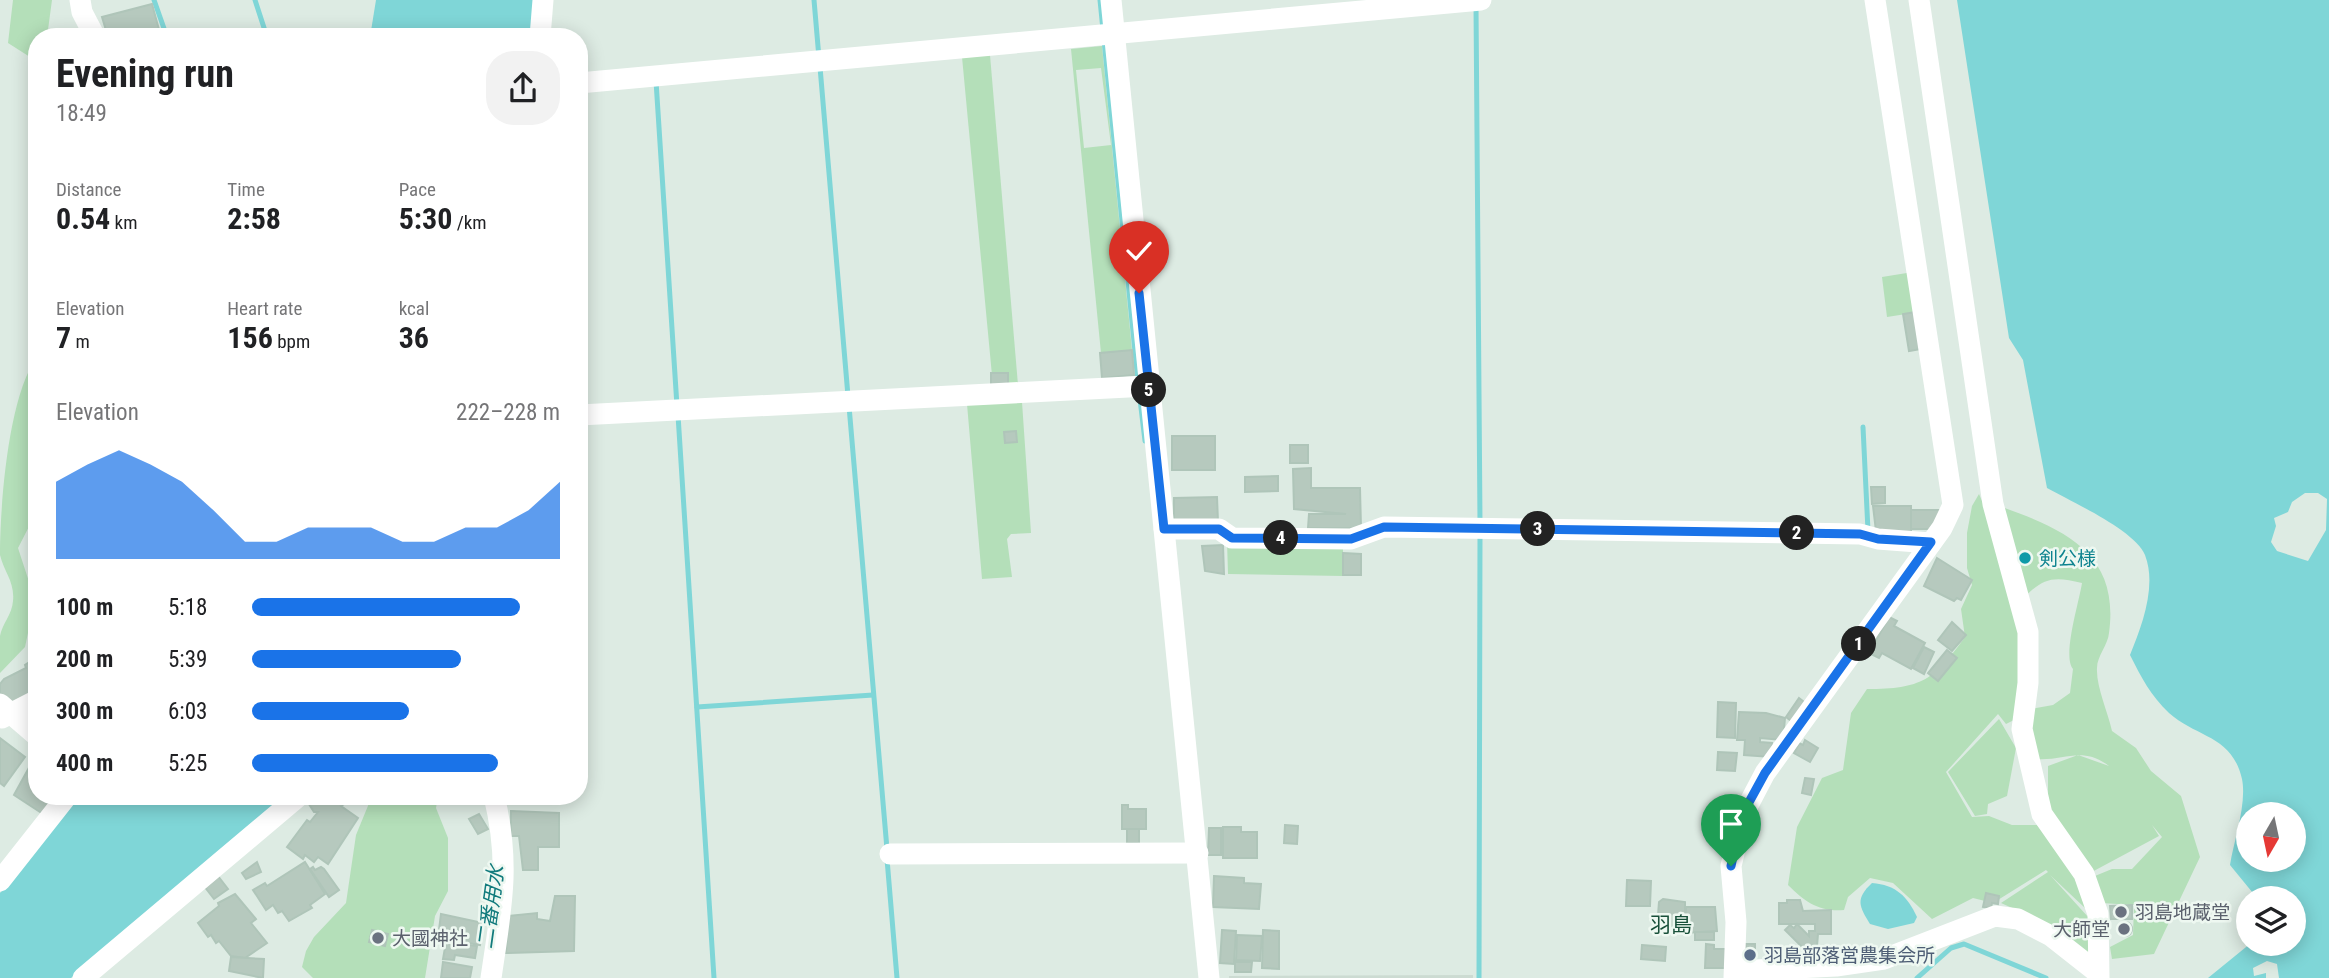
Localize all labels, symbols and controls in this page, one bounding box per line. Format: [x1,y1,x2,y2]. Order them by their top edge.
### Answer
button: share [486,51,560,125]
text: Evening run [56,52,234,96]
text: 18:49 [56,100,107,127]
text: Distance [56,178,121,201]
text: Time [227,178,265,201]
text: Pace [399,178,436,201]
text: 0.54 [56,201,110,236]
text: 2:58 [227,201,281,236]
text: 5:30 [399,201,452,236]
text: km [110,211,137,234]
text: /km [452,211,487,234]
pin [1109,221,1169,293]
icon: check [1120,232,1158,270]
text: Elevation [56,297,124,320]
text: Heart rate [227,297,302,320]
text: kcal [399,297,429,320]
text: 7 [56,320,71,355]
text: 156 [227,320,273,355]
text: 36 [399,320,429,355]
text: m [71,330,90,353]
text: bpm [273,330,310,353]
pin: 5 [1132,372,1166,408]
text: 5 [1144,378,1153,401]
text: Elevation [56,399,139,426]
text: 222–228 m [456,399,560,426]
pin: 3 [1520,512,1556,546]
pin: 2 [1780,516,1814,550]
text: 3 [1533,517,1542,540]
pin: 4 [1264,520,1298,556]
text: 2 [1792,521,1801,544]
text: 4 [1276,526,1285,549]
place label: 剣公様 [2039,547,2096,570]
marker: 剣公様 [2017,550,2033,566]
text: 100 m [56,594,113,621]
text: 5:18 [168,594,207,621]
pin: 1 [1842,626,1876,662]
text: 1 [1854,632,1863,655]
text: 200 m [56,646,113,673]
text: 5:39 [168,646,207,673]
text: 300 m [56,698,113,725]
text: 6:03 [168,698,207,725]
text: 400 m [56,750,113,777]
text: 5:25 [168,750,207,777]
pin [1701,794,1761,866]
north arrow [2236,802,2306,872]
map controls [2236,802,2306,956]
icon: arrive [1712,805,1750,843]
water label: 二番用水 [473,862,509,950]
button: layers [2236,886,2306,956]
place label: 羽島地蔵堂 [2135,901,2230,924]
marker: 羽島地蔵堂 [2113,904,2129,920]
district label: 羽島 [1650,913,1692,937]
place label: 大師堂 [2053,918,2110,941]
marker: 大師堂 [2116,921,2132,937]
place label: 大國神社 [392,927,468,950]
marker: 大國神社 [370,930,386,946]
place label: 羽島部落営農集会所 [1764,944,1935,967]
marker: 羽島部落営農集会所 [1742,947,1758,963]

